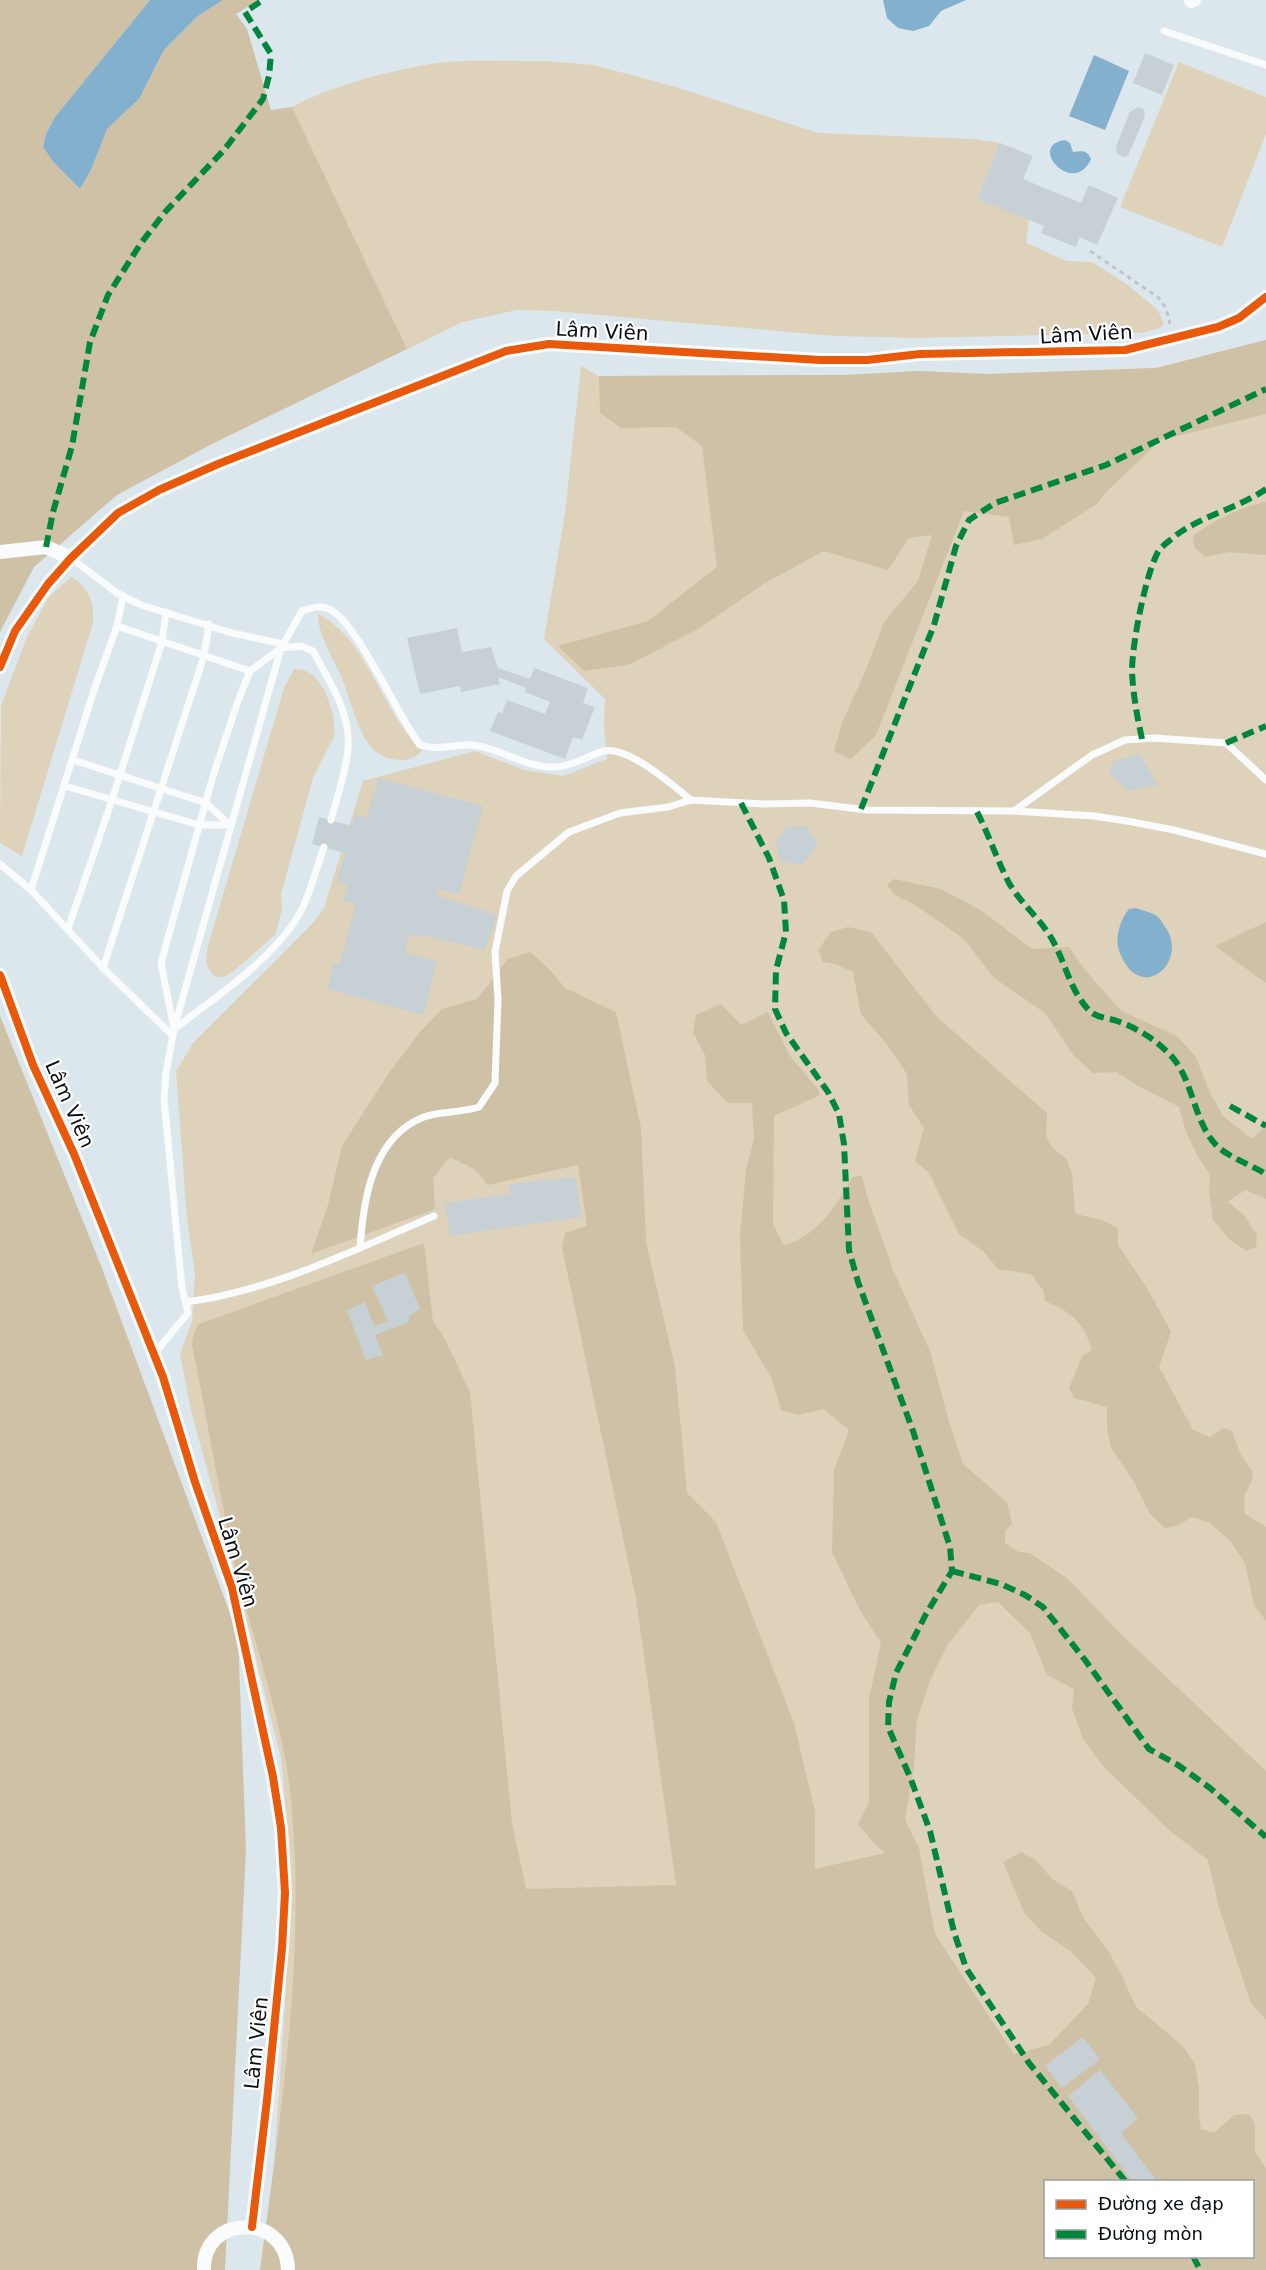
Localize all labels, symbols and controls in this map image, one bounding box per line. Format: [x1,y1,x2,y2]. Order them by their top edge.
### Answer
street label: Lâm Viên [555,317,649,345]
street label: Lâm Viên [1039,320,1133,348]
street label: Lâm Viên [40,1057,100,1151]
street label: Lâm Viên [213,1514,263,1610]
street label: Lâm Viên [239,1995,273,2091]
legend [1044,2180,1254,2258]
text: Đường xe đạp [1098,2193,1224,2214]
text: Đường mòn [1098,2223,1203,2244]

